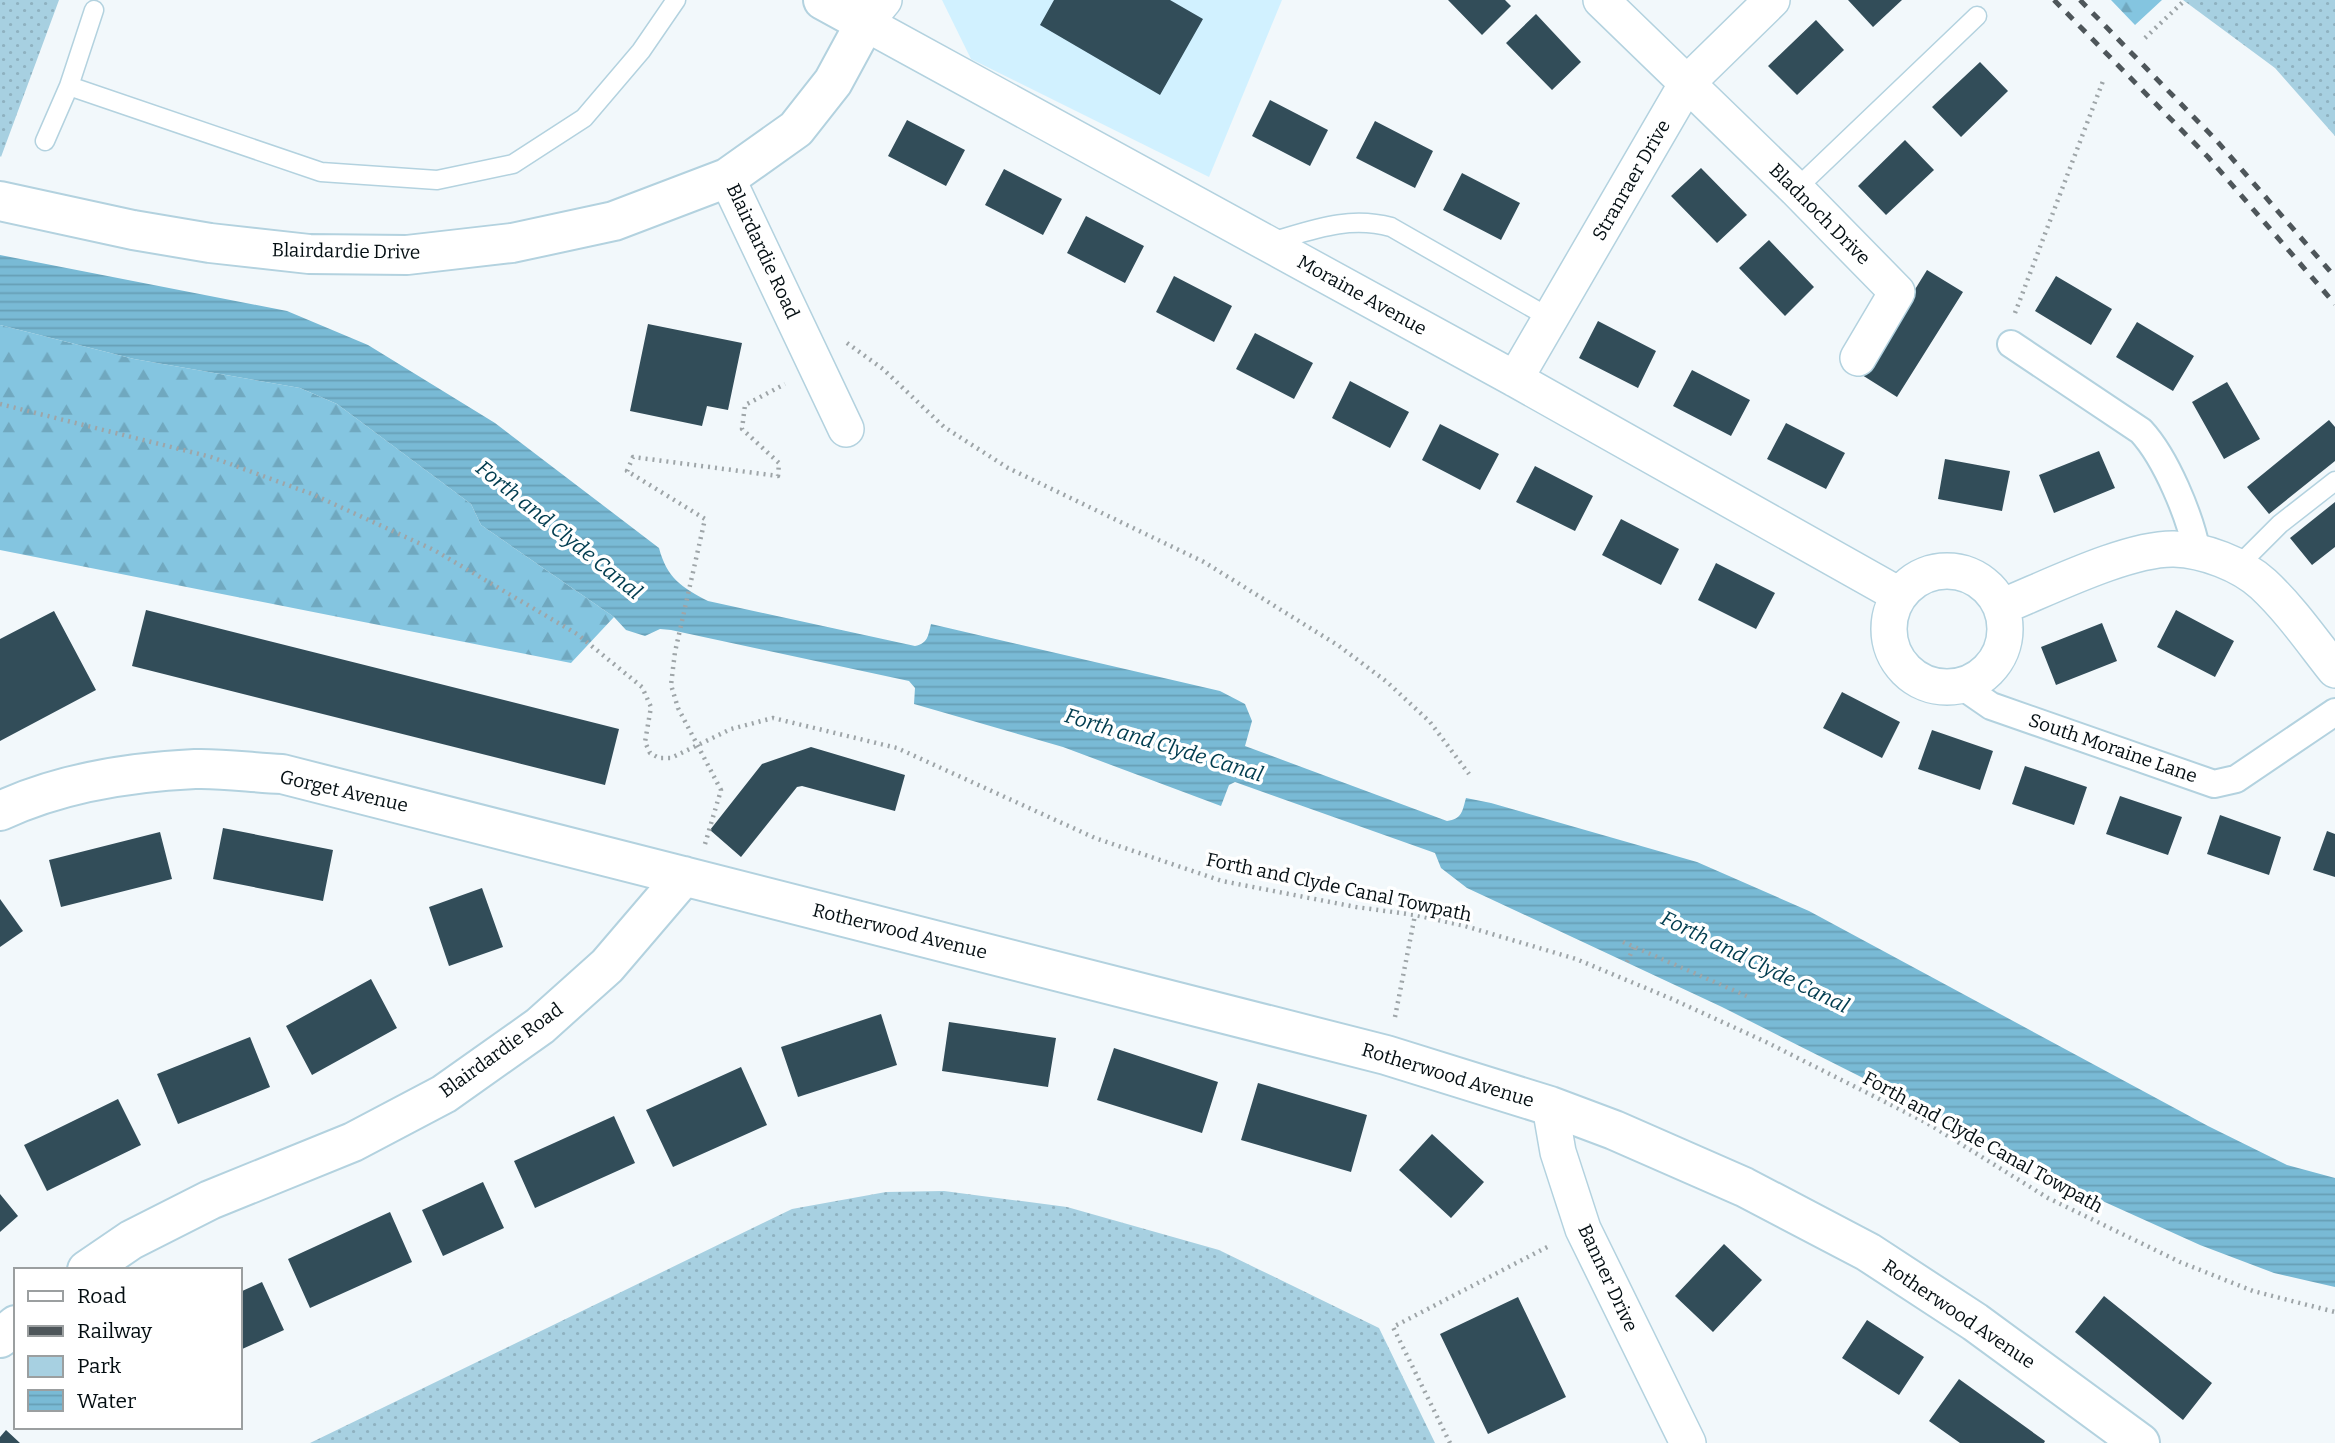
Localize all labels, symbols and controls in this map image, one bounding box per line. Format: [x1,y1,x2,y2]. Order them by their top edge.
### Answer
street label: Stranraer Drive [1587,115,1675,245]
street label: Bladnoch Drive [1765,159,1875,269]
street label: Blairdardie Road [722,180,804,322]
street label: Blairdardie Drive [272,238,420,264]
street label: Moraine Avenue [1293,250,1431,340]
water label: Forth and Clyde Canal [471,455,648,605]
water label: Forth and Clyde Canal [1062,702,1267,788]
street label: South Moraine Lane [2026,708,2200,788]
street label: Gorget Avenue [278,765,410,817]
street label: Forth and Clyde Canal Towpath [1204,848,1474,926]
street label: Rotherwood Avenue [810,898,990,964]
water label: Forth and Clyde Canal [1657,905,1854,1019]
street label: Blairdardie Road [435,998,567,1102]
street label: Rotherwood Avenue [1359,1038,1537,1112]
street label: Forth and Clyde Canal Towpath [1859,1066,2107,1218]
street label: Banner Drive [1573,1221,1643,1335]
street label: Rotherwood Avenue [1878,1254,2040,1374]
legend [14,1268,242,1429]
text: Road [77,1283,126,1309]
text: Railway [77,1318,153,1344]
text: Park [77,1353,121,1379]
text: Water [77,1388,136,1414]

